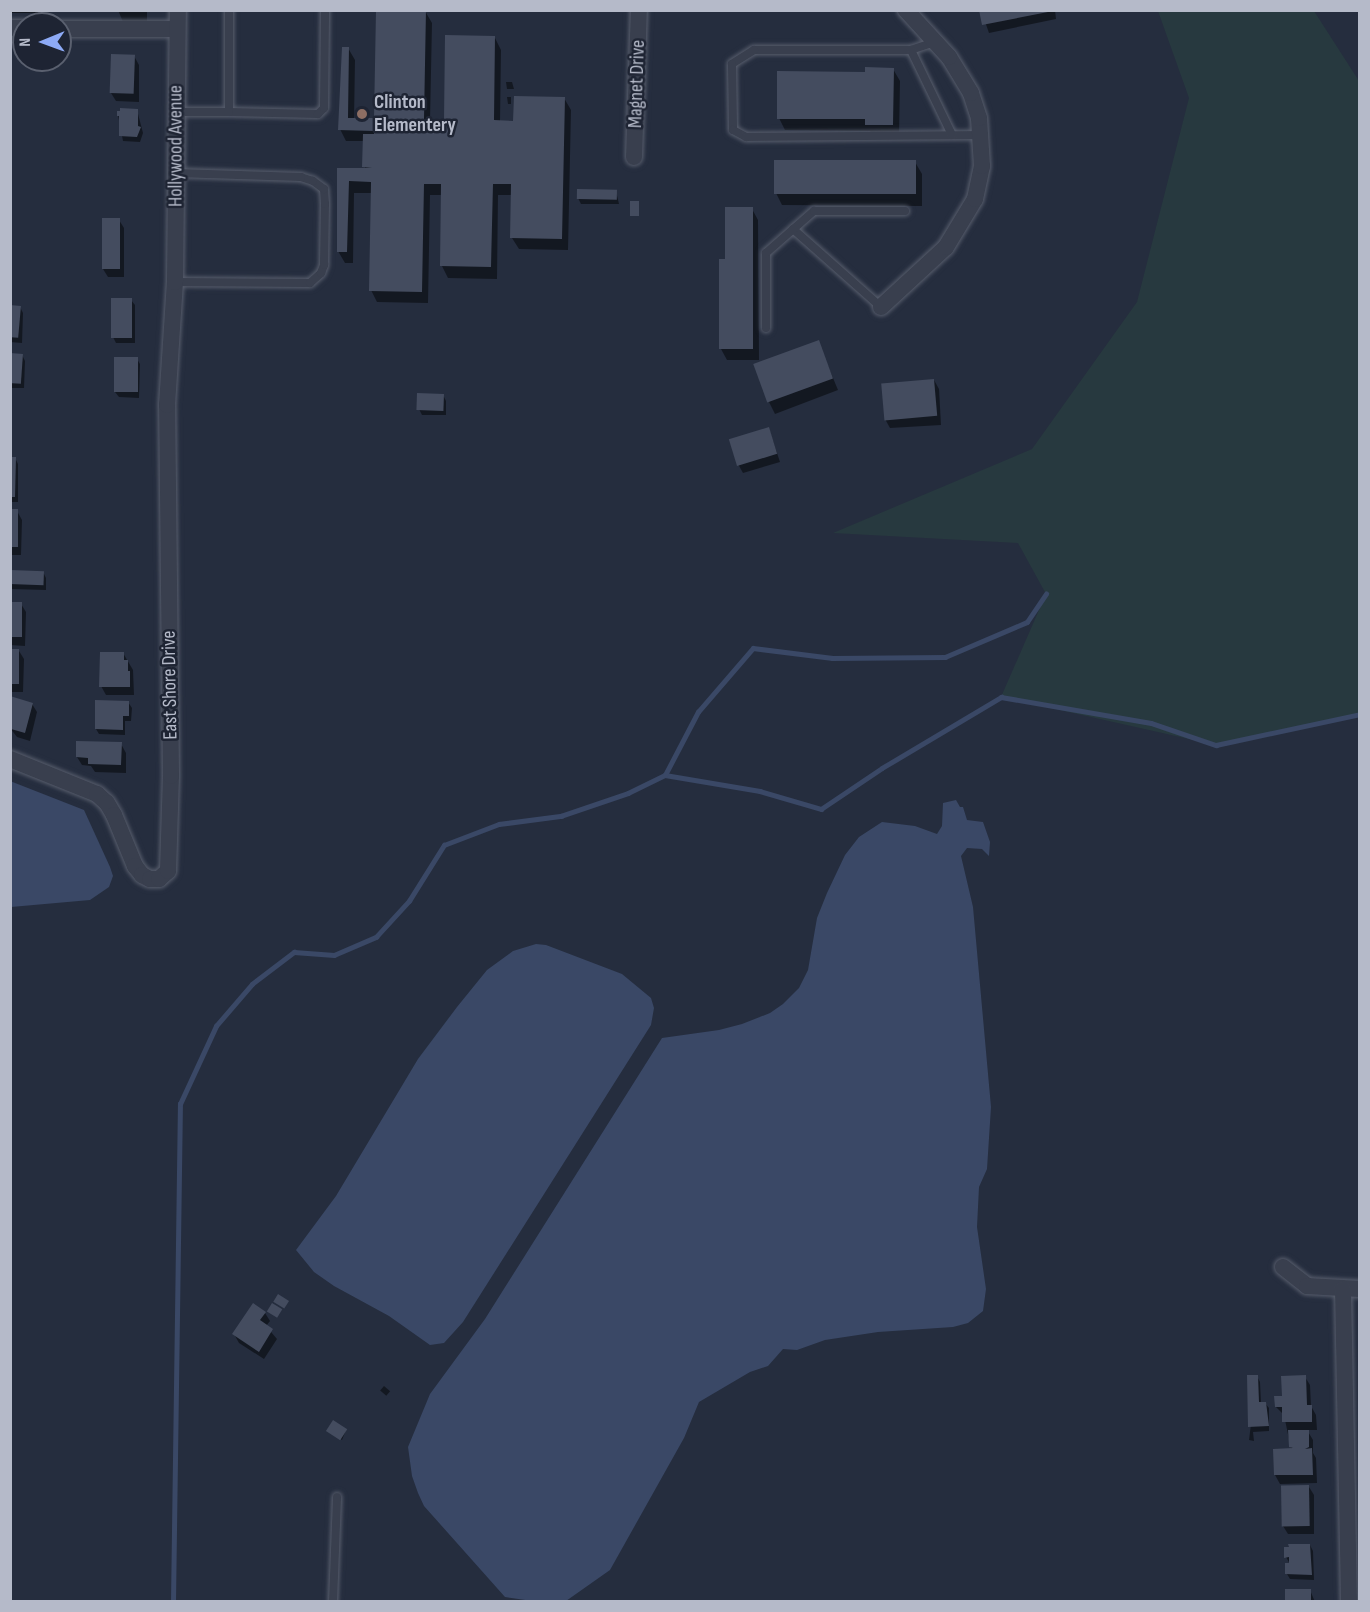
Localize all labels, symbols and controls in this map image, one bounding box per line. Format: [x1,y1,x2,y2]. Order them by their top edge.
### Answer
north arrow [12,12,72,72]
text: N [16,38,35,47]
street label: Magnet Drive [623,39,651,129]
street label: Hollywood Avenue [164,85,188,207]
place label: Clinton Elementery [374,90,456,137]
marker: Clinton Elementery [355,107,369,121]
street label: East Shore Drive [157,630,183,740]

